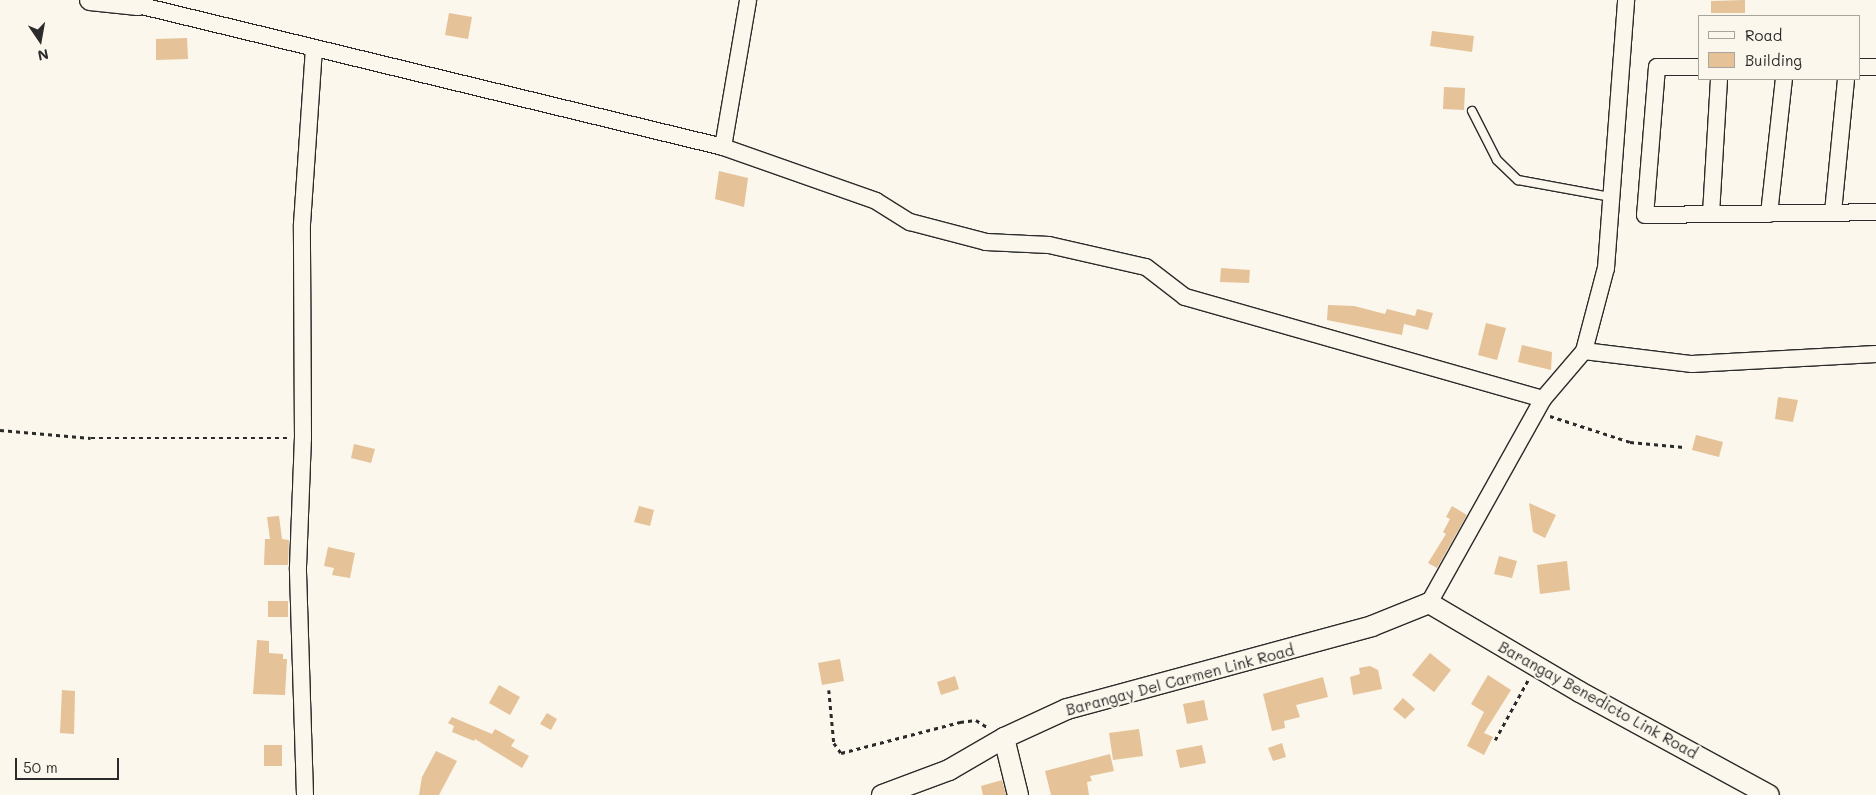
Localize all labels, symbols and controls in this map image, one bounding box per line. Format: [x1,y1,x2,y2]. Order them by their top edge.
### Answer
north arrow [15,15,65,65]
legend [1698,15,1861,80]
text: Road [1745,25,1782,45]
text: N [36,45,50,66]
text: Building [1745,50,1802,70]
street label: Barangay Benedicto Link Road [1495,638,1701,762]
street label: Barangay Del Carmen Link Road [1064,641,1296,719]
scale bar [18,748,121,780]
text: 50 m [23,757,58,777]

